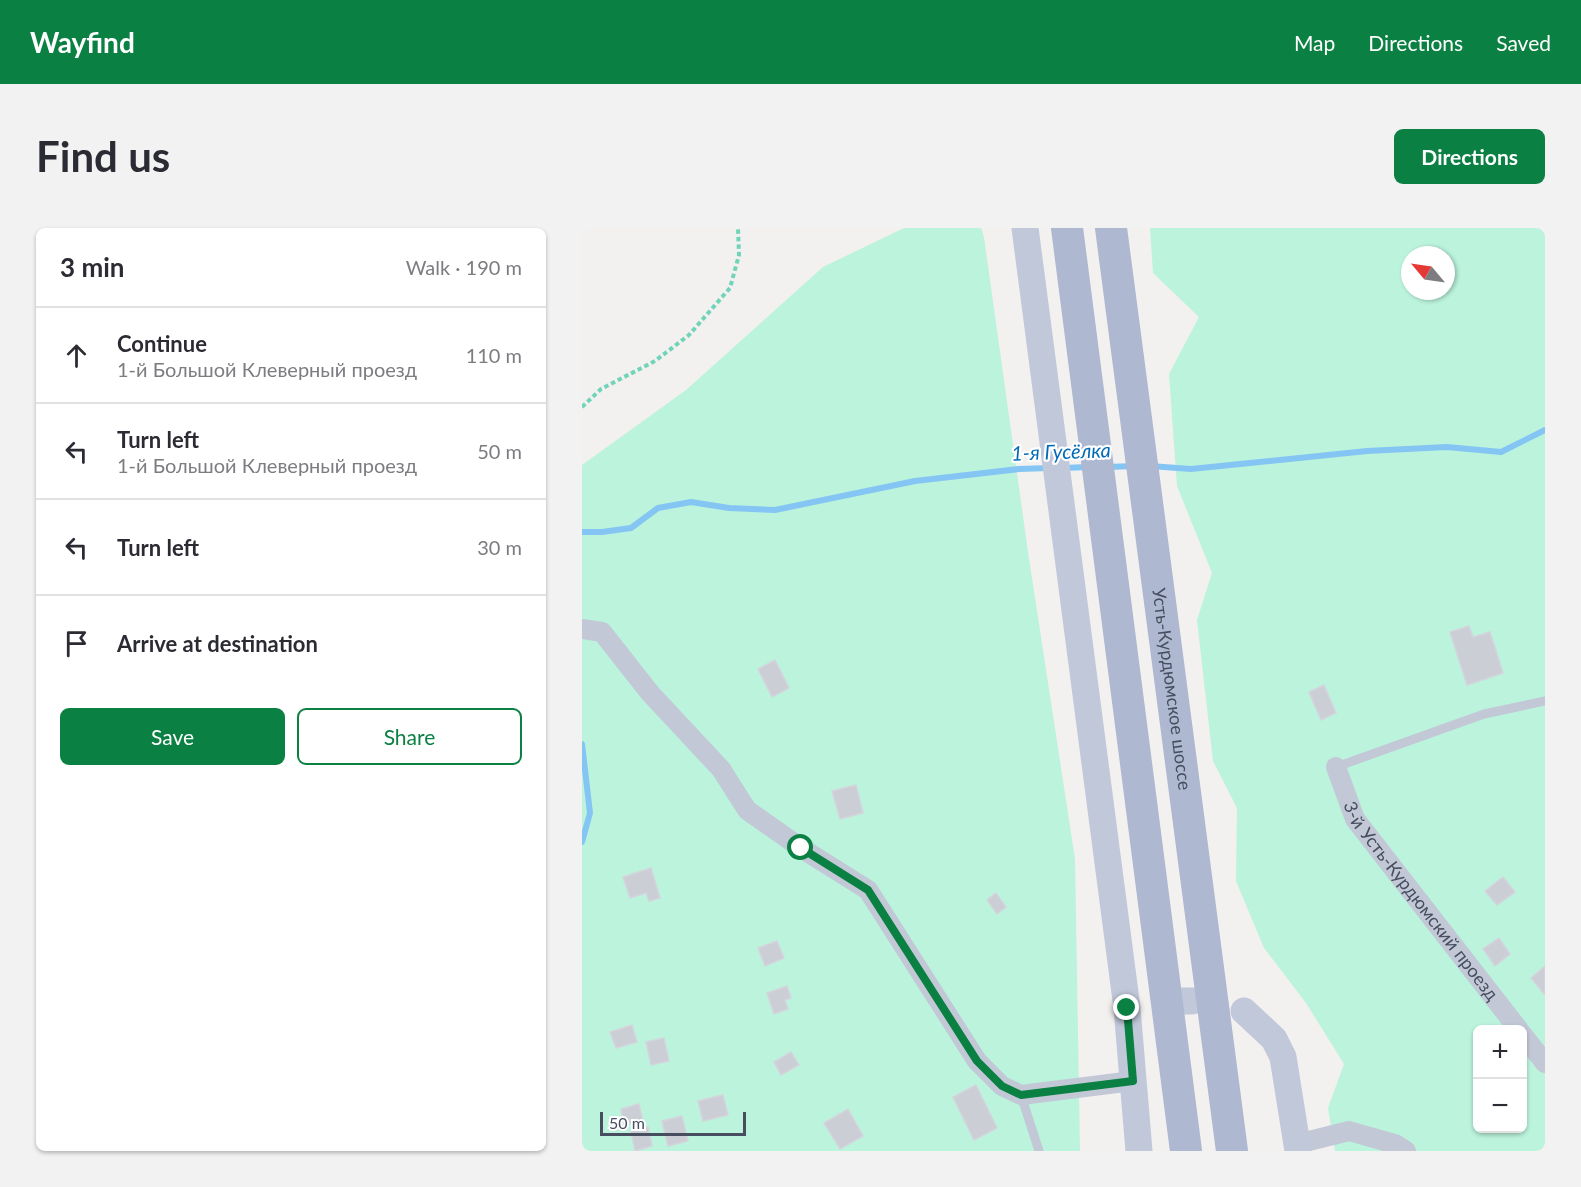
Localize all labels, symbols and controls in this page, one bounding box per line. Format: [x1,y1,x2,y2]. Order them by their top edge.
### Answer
text: Wayfind [30,25,135,59]
text: Map [1294,30,1335,55]
text: Directions [1368,30,1463,55]
text: Saved [1496,30,1551,55]
button: Directions [1394,129,1545,184]
text: Find us [36,131,170,181]
north arrow [1401,246,1455,300]
text: 3 min [60,251,124,283]
text: Walk · 190 m [406,255,522,279]
text: Continue [117,330,207,357]
icon: ahead [60,339,93,372]
text: 110 m [466,343,522,367]
text: 1-й Большой Клеверный проезд [117,357,417,381]
text: Turn left [117,426,199,453]
icon: left [60,435,93,468]
water label: 1-я Гусёлка [1011,437,1111,465]
text: 50 m [477,439,522,463]
text: 1-й Большой Клеверный проезд [117,453,417,477]
icon: left [60,531,93,564]
text: Turn left [117,534,199,561]
text: 30 m [477,535,522,559]
street label: Усть-Курдюмское шоссе [1148,586,1197,791]
icon: arrive [60,627,93,660]
text: Arrive at destination [117,630,318,657]
button: Save [60,708,285,765]
button: Share [297,708,522,765]
street label: 3-й Усть-Курдюмский проезд [1339,798,1504,1004]
route start [787,834,813,860]
route end [1113,994,1139,1020]
map controls [1473,1025,1527,1133]
button: + [1473,1025,1527,1079]
button: − [1473,1079,1527,1133]
scale bar [600,1109,746,1136]
text: 50 m [609,1113,645,1132]

